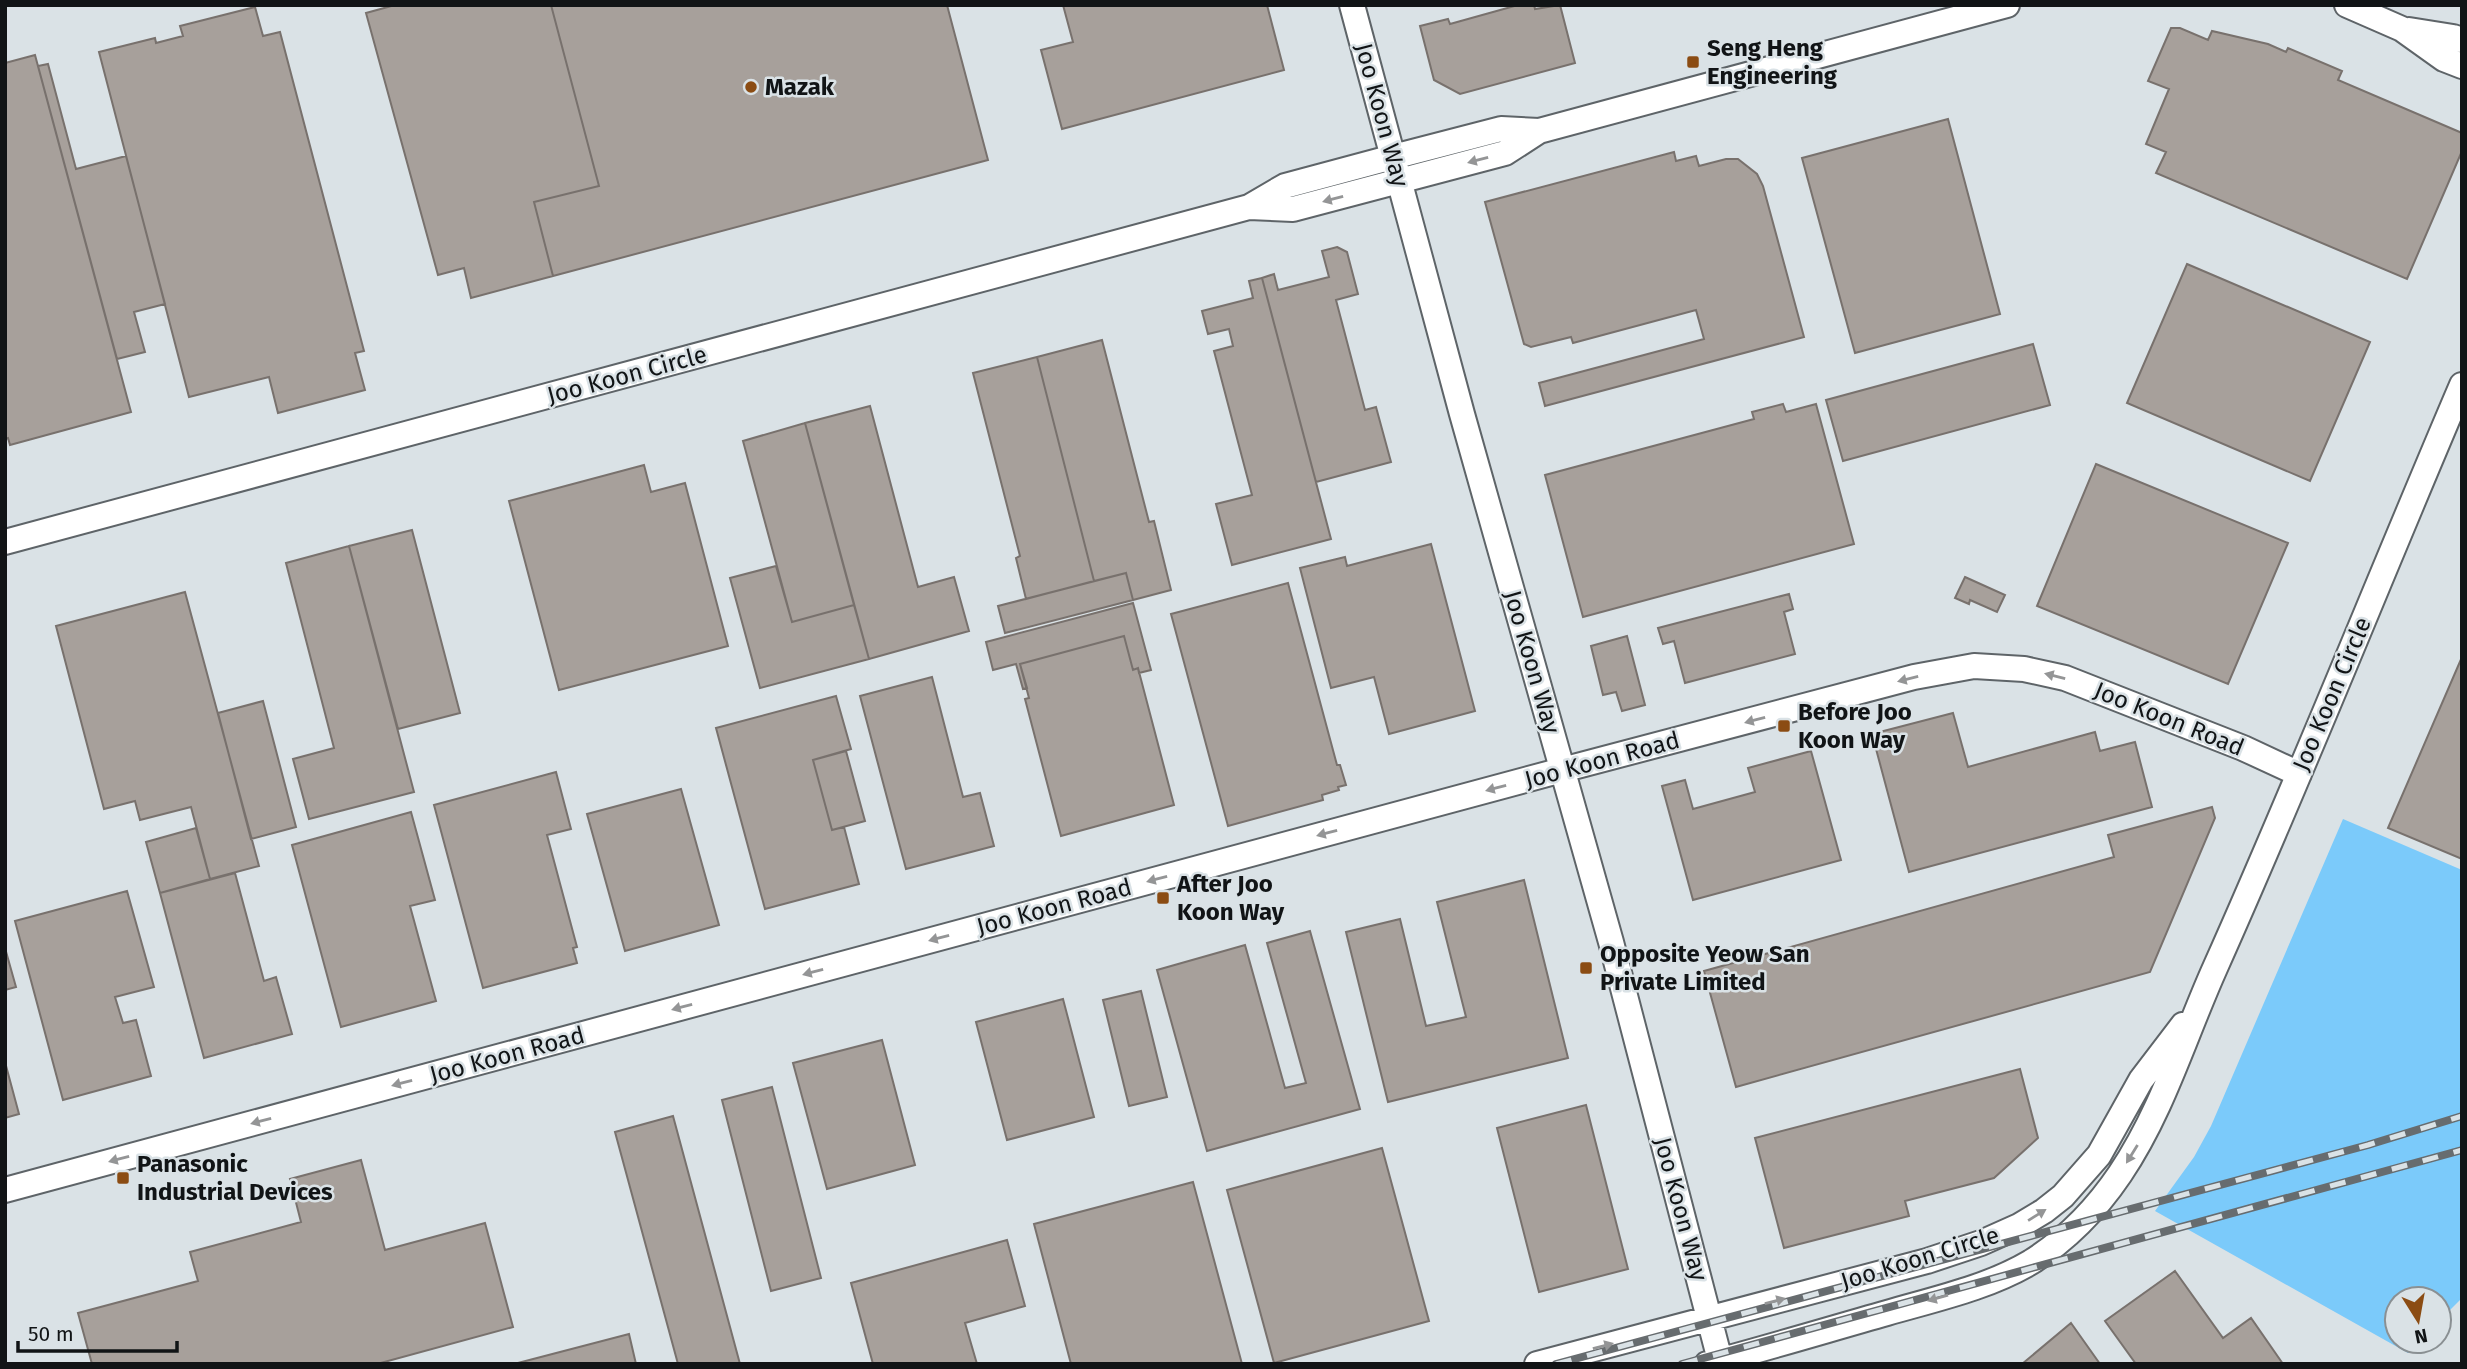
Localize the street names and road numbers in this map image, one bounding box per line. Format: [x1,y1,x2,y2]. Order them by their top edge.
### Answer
street label: Joo Koon Way [1349,40,1415,190]
street label: Joo Koon Circle [544,340,710,410]
street label: Joo Koon Way [1498,587,1566,737]
street label: Joo Koon Circle [2287,613,2377,775]
street label: Joo Koon Road [2090,676,2248,762]
street label: Joo Koon Road [1521,726,1683,794]
street label: Joo Koon Road [973,873,1135,941]
street label: Joo Koon Road [426,1021,588,1089]
street label: Joo Koon Way [1648,1134,1714,1284]
street label: Joo Koon Circle [1837,1221,2003,1295]

